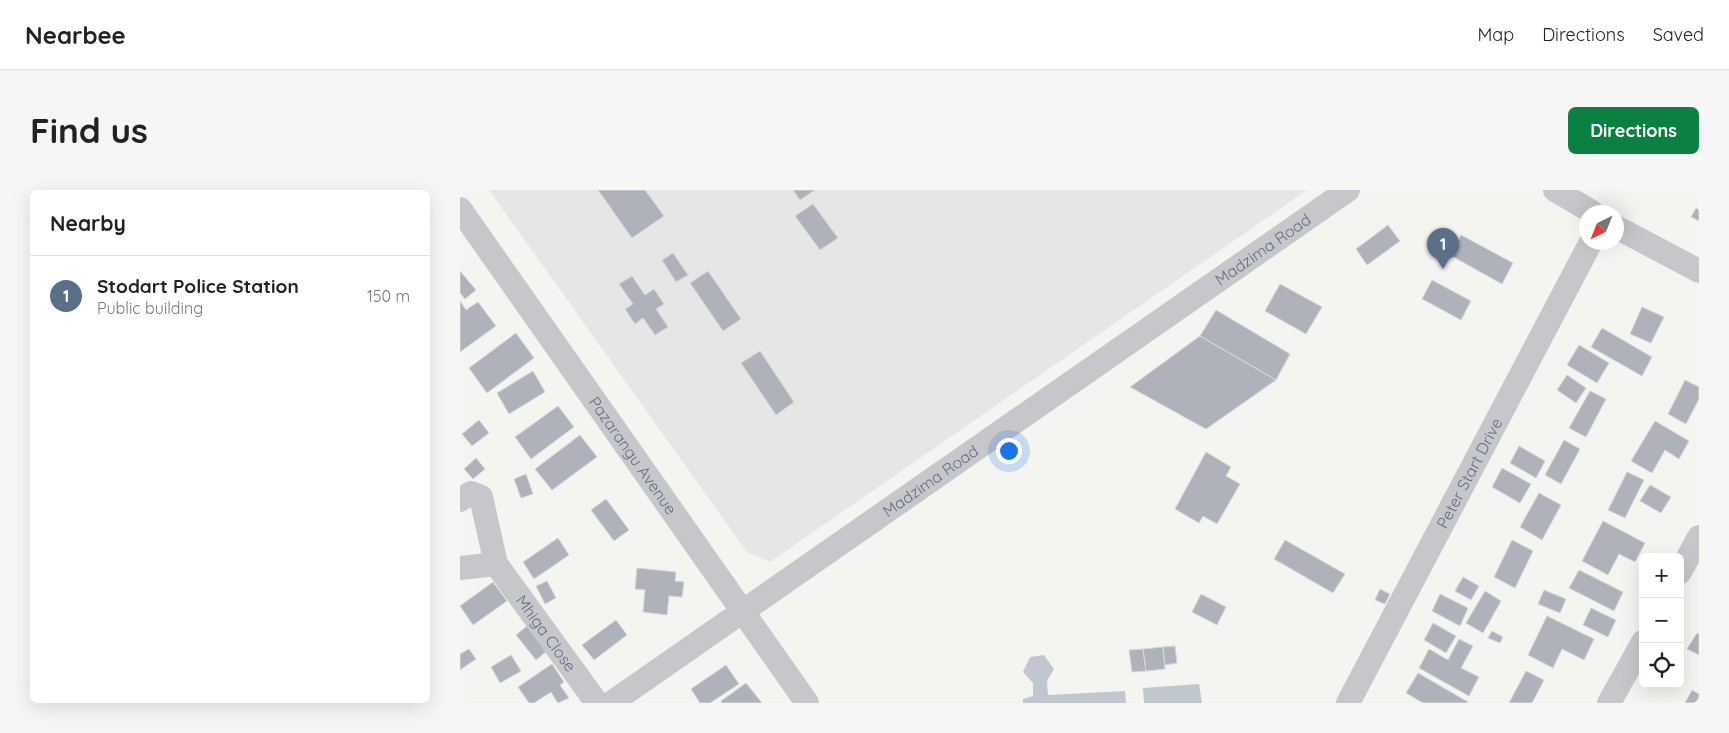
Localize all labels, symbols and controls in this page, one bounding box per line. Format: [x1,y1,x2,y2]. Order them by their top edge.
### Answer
text: Nearbee [25,20,126,50]
text: Map [1477,23,1514,46]
text: Directions [1542,23,1625,46]
text: Saved [1653,23,1704,46]
button: Directions [1568,107,1699,154]
text: Find us [30,108,148,152]
north arrow [1579,205,1624,250]
street label: Madzima Road [1211,209,1314,290]
text: Nearby [50,210,126,236]
pin: 1 [1427,228,1459,269]
text: Stodart Police Station [97,274,299,298]
text: 1 [63,286,69,306]
text: 150 m [367,286,410,306]
text: Public building [97,298,203,318]
street label: Pazarangu Avenue [585,392,681,518]
street label: Peter Start Drive [1432,414,1507,532]
your location [996,438,1022,464]
street label: Madzima Road [879,441,982,521]
map controls [1639,553,1684,688]
button: + [1639,553,1684,598]
street label: Mhiga Close [512,591,581,675]
button: − [1639,598,1684,643]
button: locate [1639,643,1684,688]

